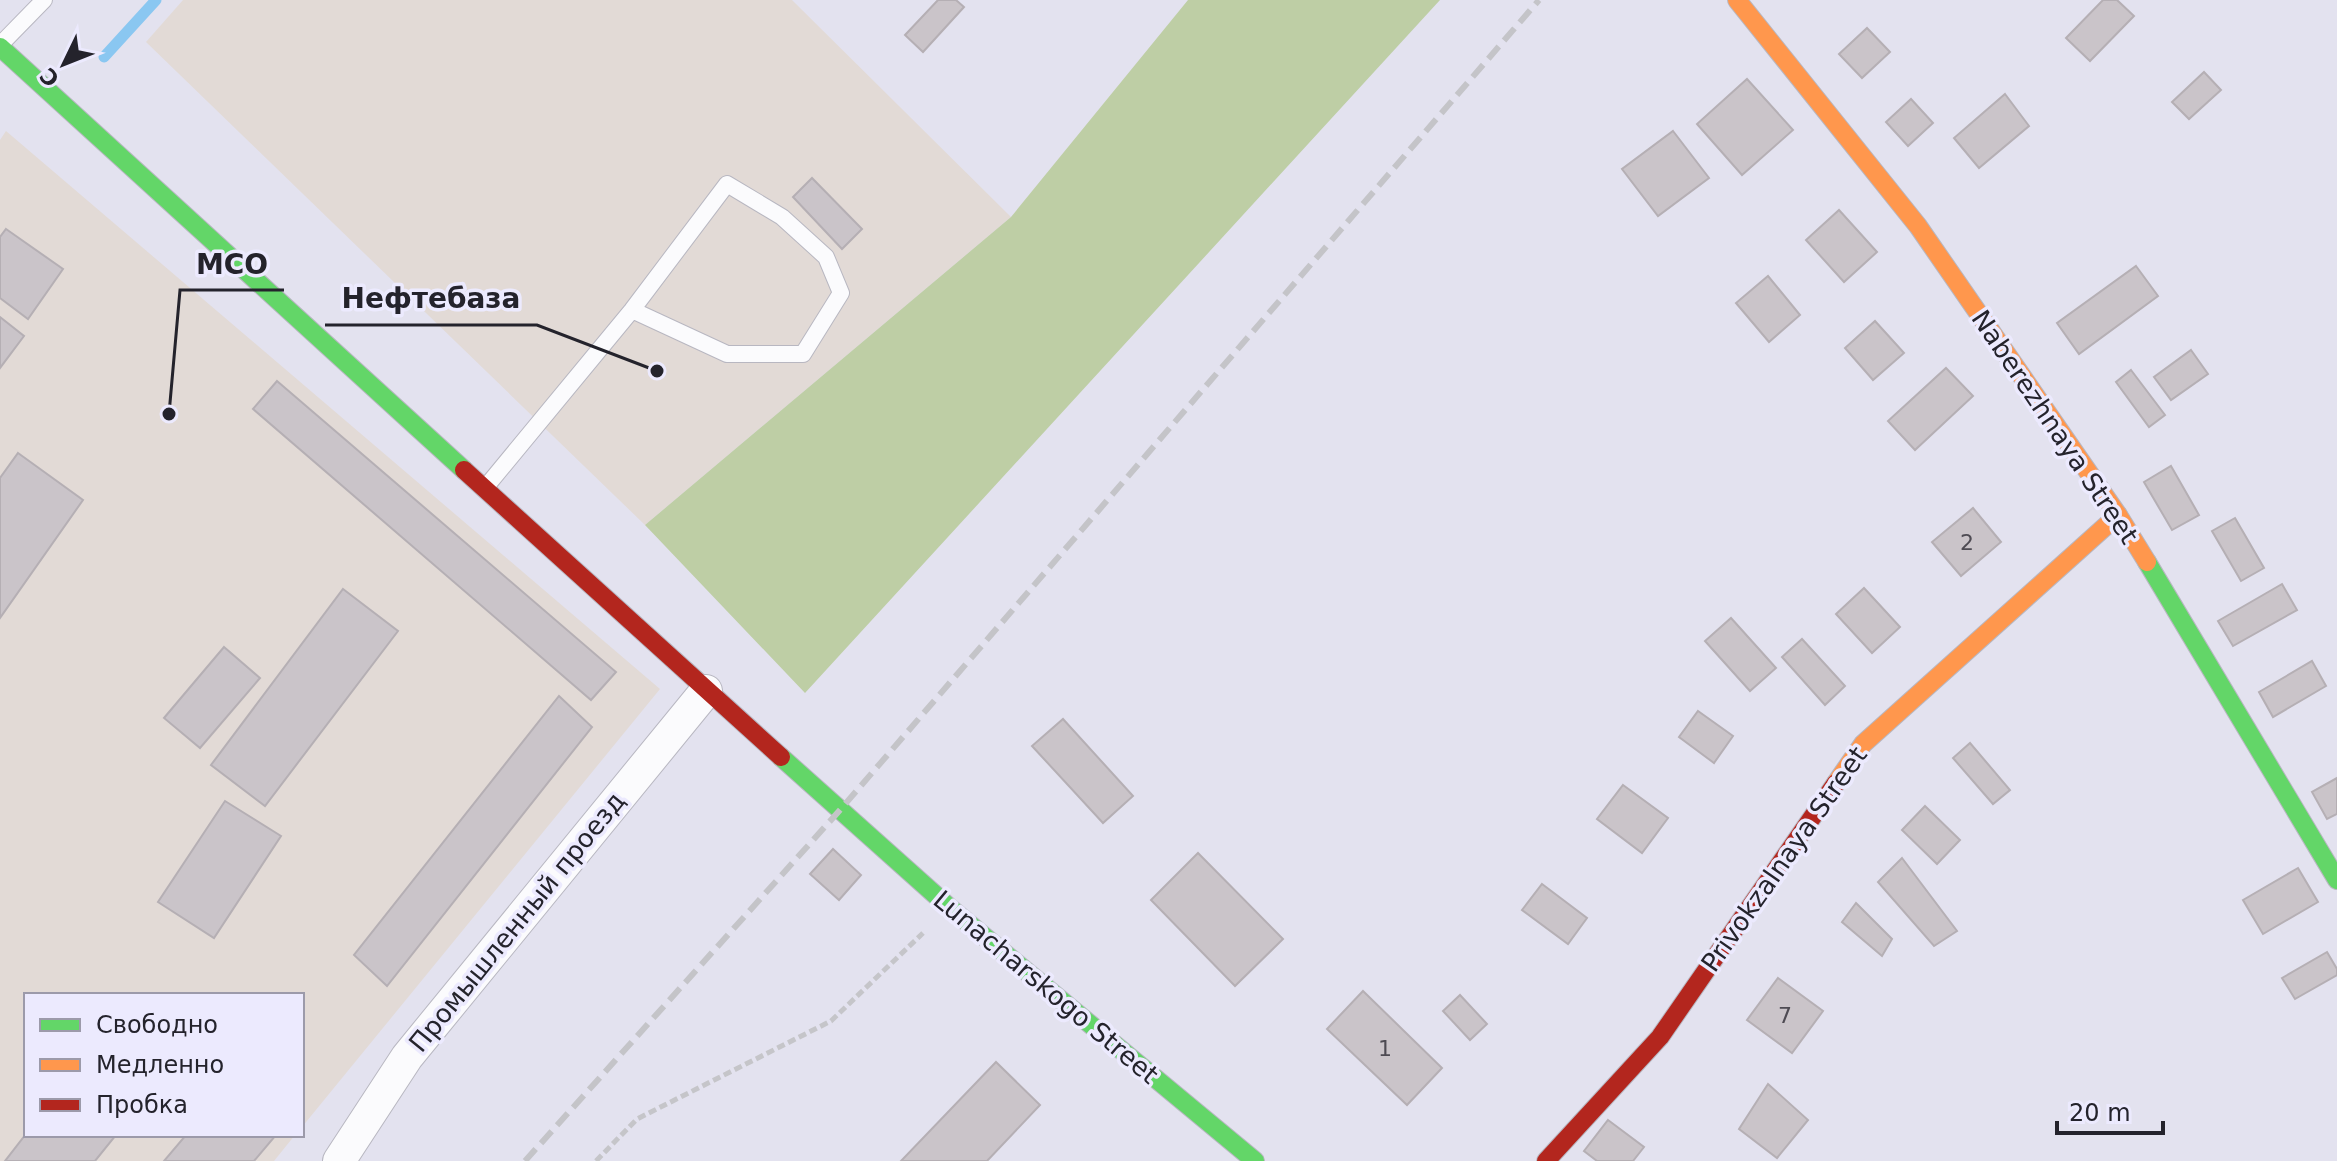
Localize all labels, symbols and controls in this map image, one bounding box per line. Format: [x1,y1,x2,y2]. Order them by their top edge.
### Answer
north arrow [24,24,104,104]
text: С [35,63,64,92]
callout: МСО [180,238,284,290]
text: МСО [196,248,268,281]
callout: Нефтебаза [325,273,537,325]
text: Нефтебаза [341,282,521,315]
street label: Naberezhnaya Street [1966,305,2144,549]
house number: 2 [1960,530,1974,555]
street label: Privokzalnaya Street [1695,741,1873,977]
street label: Промышленный проезд [403,786,631,1058]
street label: Lunacharskogo Street [928,884,1164,1090]
legend [24,993,304,1137]
house number: 7 [1778,1003,1792,1028]
text: Свободно [96,1011,218,1039]
house number: 1 [1378,1036,1392,1061]
text: Медленно [96,1051,224,1079]
scale bar [2057,1085,2163,1135]
text: Пробка [96,1091,188,1119]
text: 20 m [2069,1099,2131,1127]

